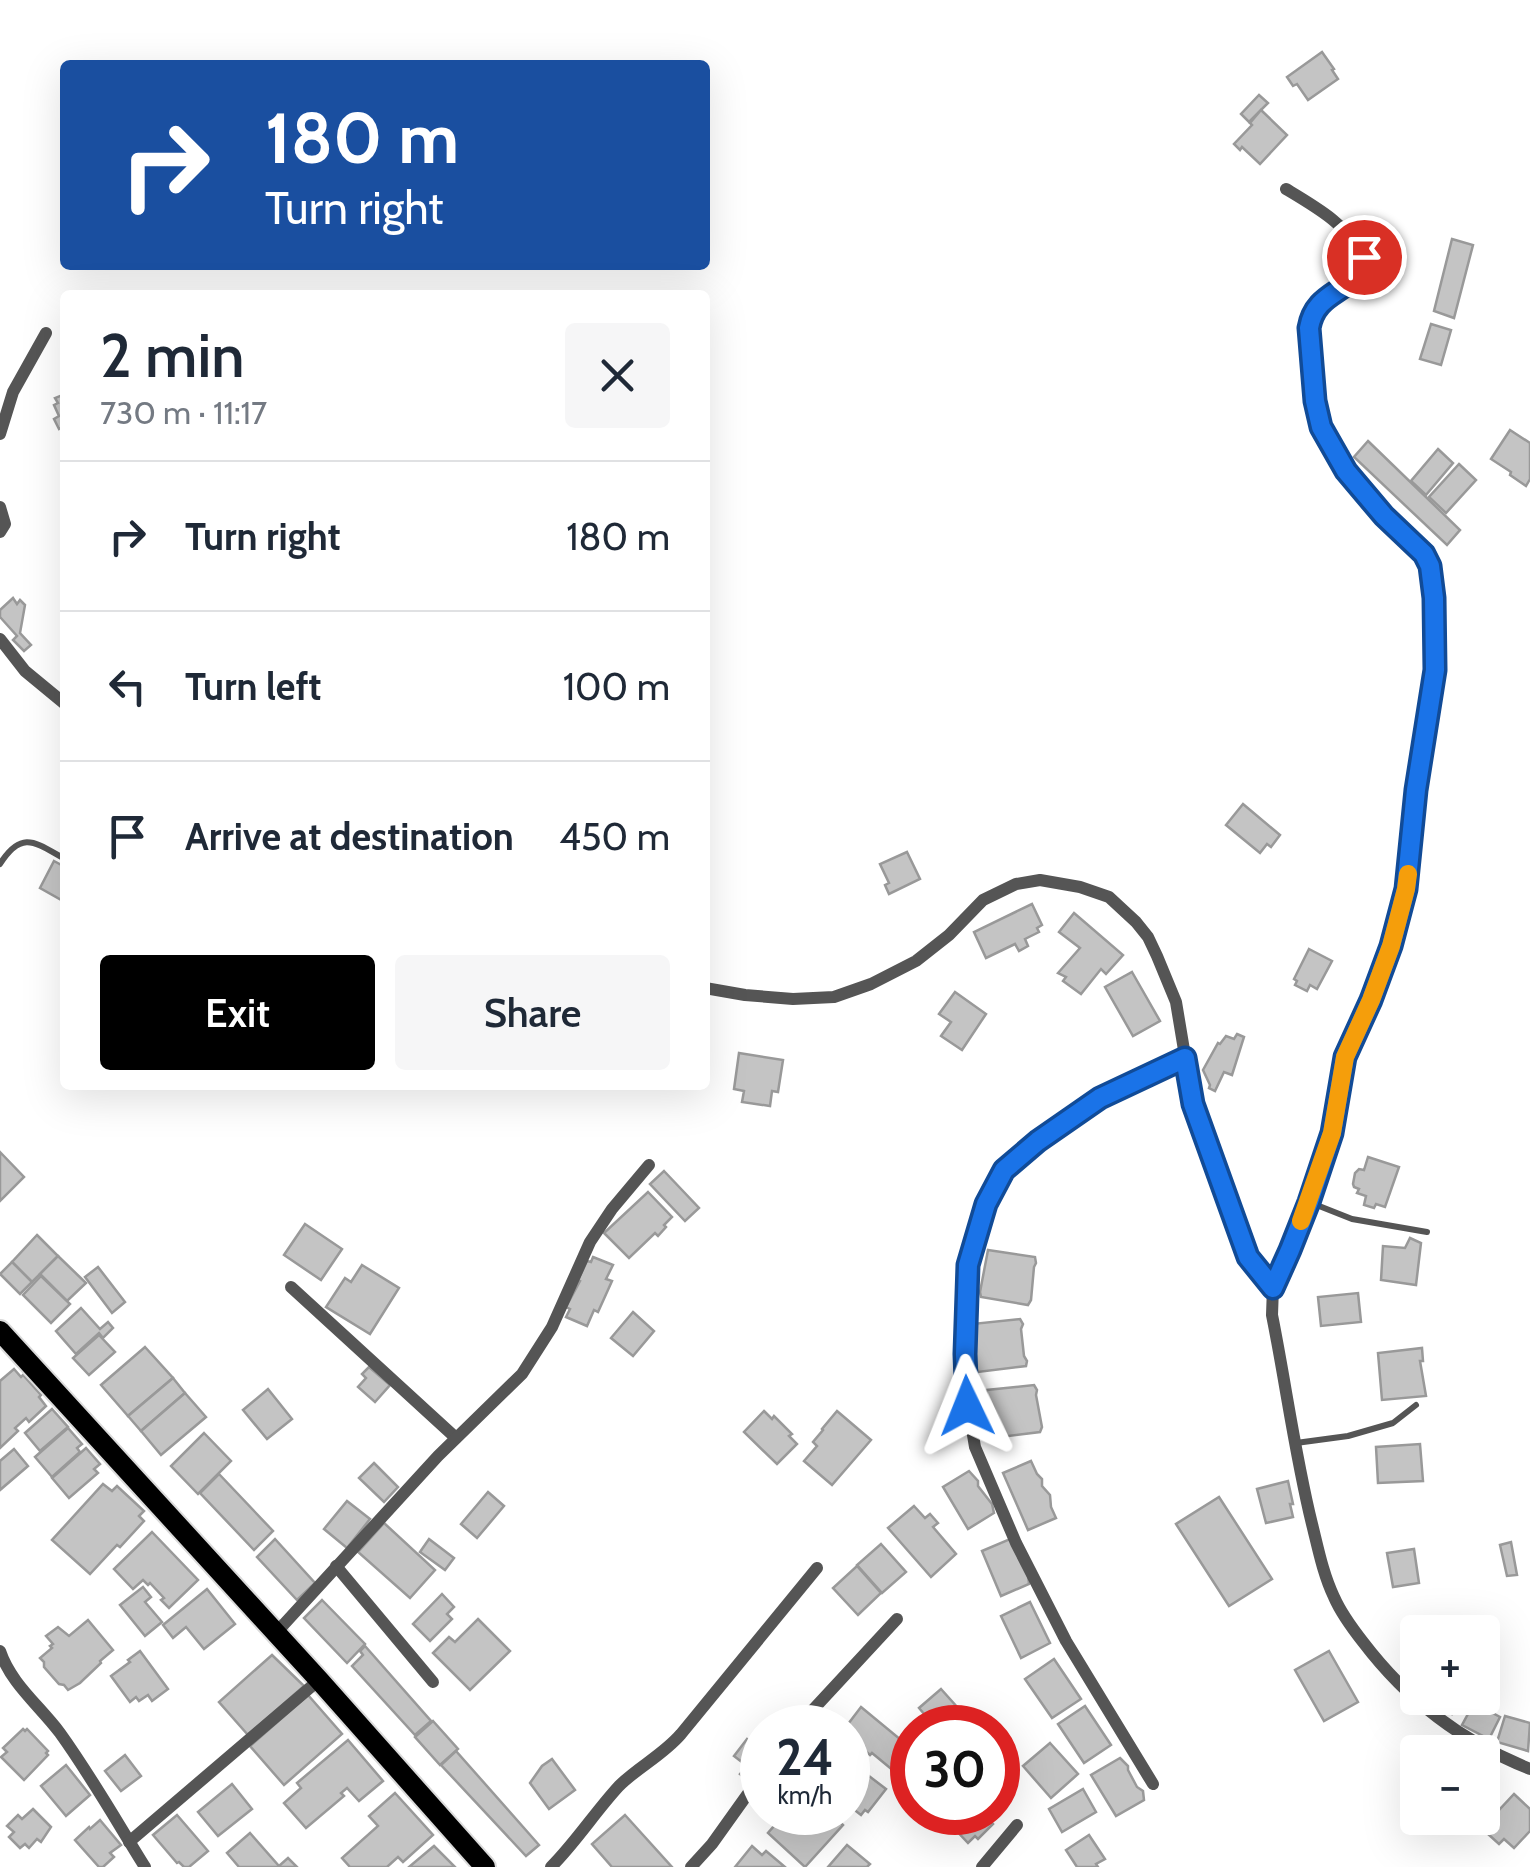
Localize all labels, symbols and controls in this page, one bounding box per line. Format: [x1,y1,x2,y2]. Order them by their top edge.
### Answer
text: 180 m [265,95,459,181]
icon: right [100,100,230,230]
text: Turn right [265,181,444,235]
pin [1322,215,1407,300]
icon: arrive [1337,230,1392,285]
text: 2 min [100,319,245,392]
button: close [565,323,670,428]
text: 730 m · 11:17 [100,393,267,432]
icon: right [100,509,155,564]
text: Turn right [185,513,341,560]
text: 180 m [566,513,670,560]
icon: left [100,659,155,714]
text: Turn left [185,663,321,710]
text: 100 m [563,663,670,710]
icon: arrive [100,809,155,864]
text: Arrive at destination [185,813,514,860]
text: 450 m [559,813,670,860]
button: Exit [100,955,375,1070]
button: Share [395,955,670,1070]
position arrow [915,1354,1019,1458]
map controls [1400,1615,1500,1835]
button: + [1400,1615,1500,1715]
speed limit sign: 30 [890,1705,1020,1835]
text: 24 [776,1727,834,1788]
button: − [1400,1735,1500,1835]
text: km/h [778,1780,832,1810]

